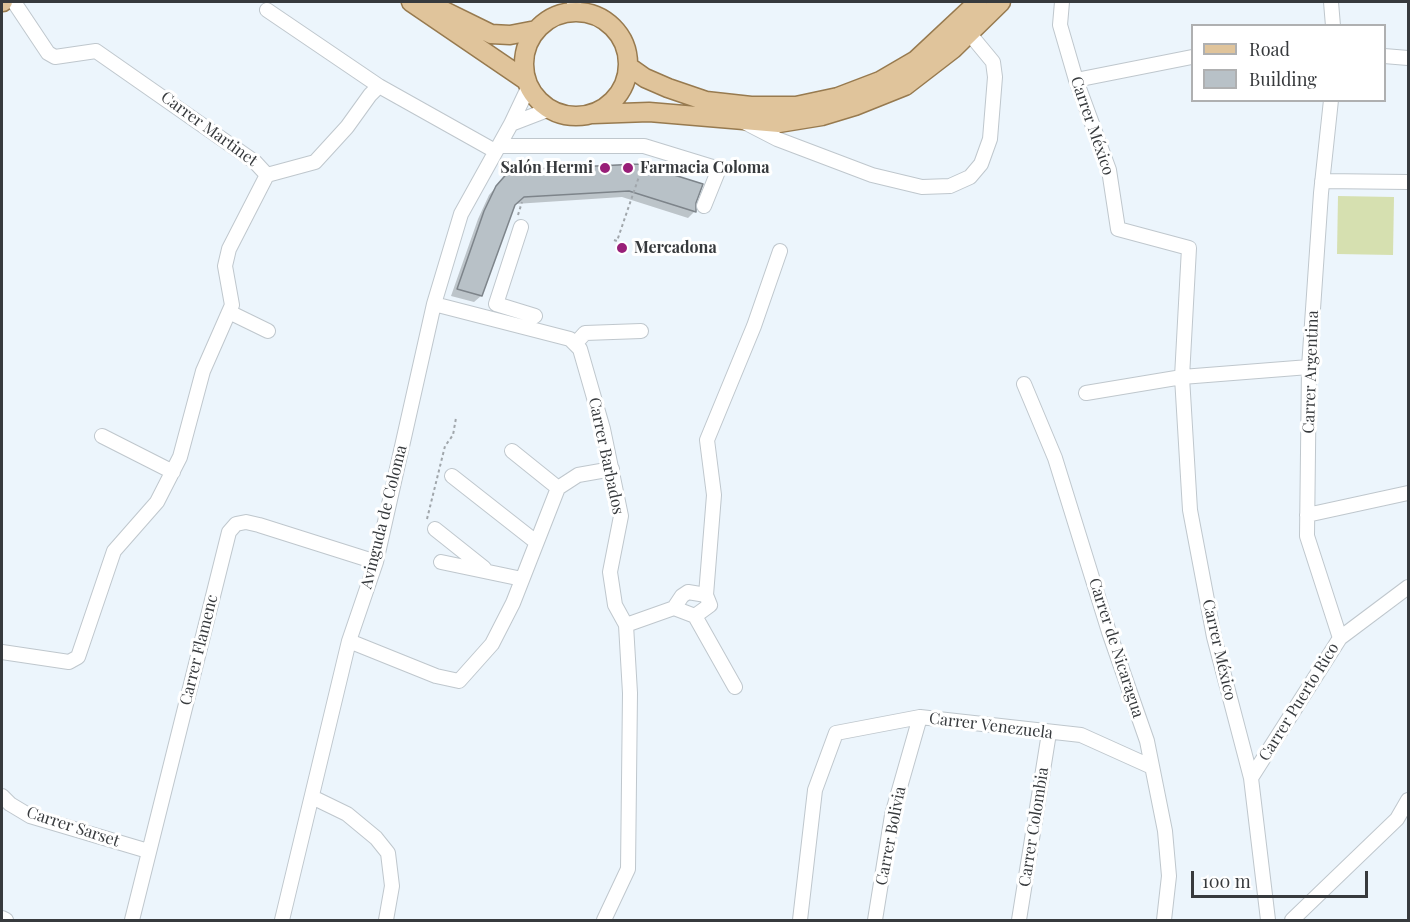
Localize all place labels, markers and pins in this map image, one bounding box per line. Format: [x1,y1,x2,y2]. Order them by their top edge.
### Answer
place label: Salón Hermi [501,158,593,178]
place label: Farmacia Coloma [640,158,770,178]
marker: Salón Hermi [598,161,612,175]
marker: Farmacia Coloma [621,161,635,175]
place label: Mercadona [634,238,717,258]
marker: Mercadona [615,241,629,255]

